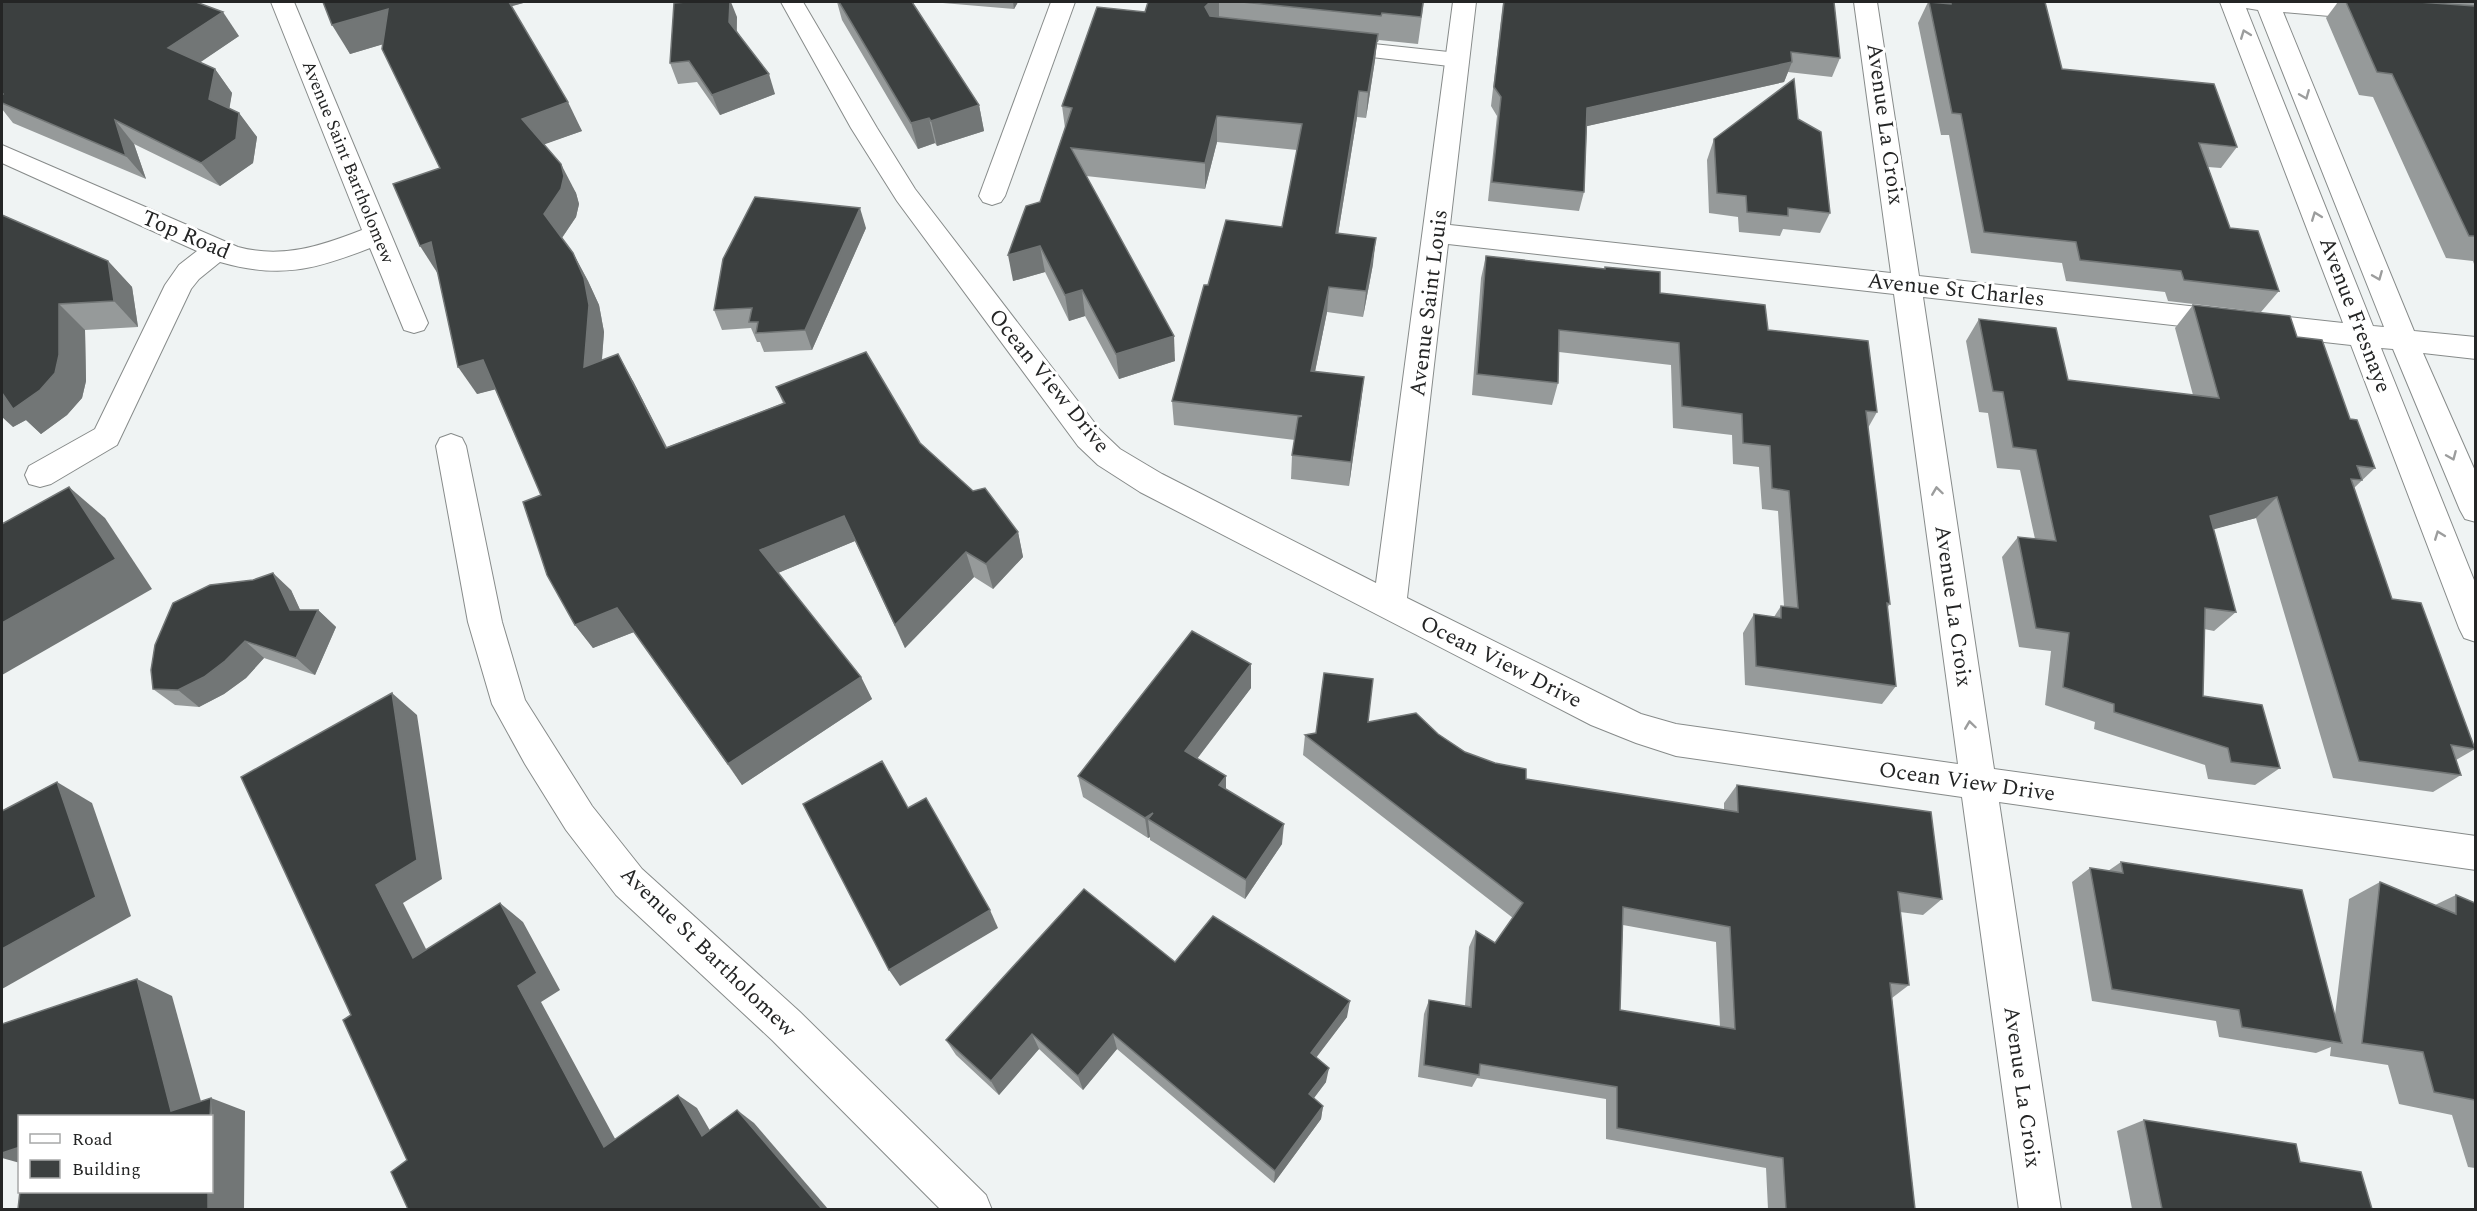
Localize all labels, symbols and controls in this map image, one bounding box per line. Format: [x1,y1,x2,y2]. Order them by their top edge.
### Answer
one-way arrow [2240,29,2252,40]
street label: Avenue La Croix [1857,41,1913,207]
street label: Avenue Saint Bartholomew [295,56,401,268]
one-way arrow [2298,88,2310,99]
street label: Top Road [137,202,235,268]
street label: Avenue Saint Louis [1401,207,1457,399]
one-way arrow [2311,211,2323,222]
street label: Avenue Fresnaye [2310,232,2400,398]
street label: Avenue St Charles [1866,264,2046,316]
one-way arrow [2371,269,2383,280]
street label: Ocean View Drive [980,301,1118,461]
one-way arrow [2445,449,2457,460]
one-way arrow [1931,486,1944,495]
street label: Avenue La Croix [1925,523,1981,689]
one-way arrow [2434,530,2446,541]
street label: Ocean View Drive [1414,607,1588,717]
one-way arrow [1964,721,1976,730]
street label: Ocean View Drive [1877,753,2057,811]
street label: Avenue St Bartholomew [612,859,805,1046]
street label: Avenue La Croix [1994,1004,2050,1170]
legend [18,1115,213,1193]
text: Road [72,1126,113,1153]
text: Building [72,1156,141,1183]

